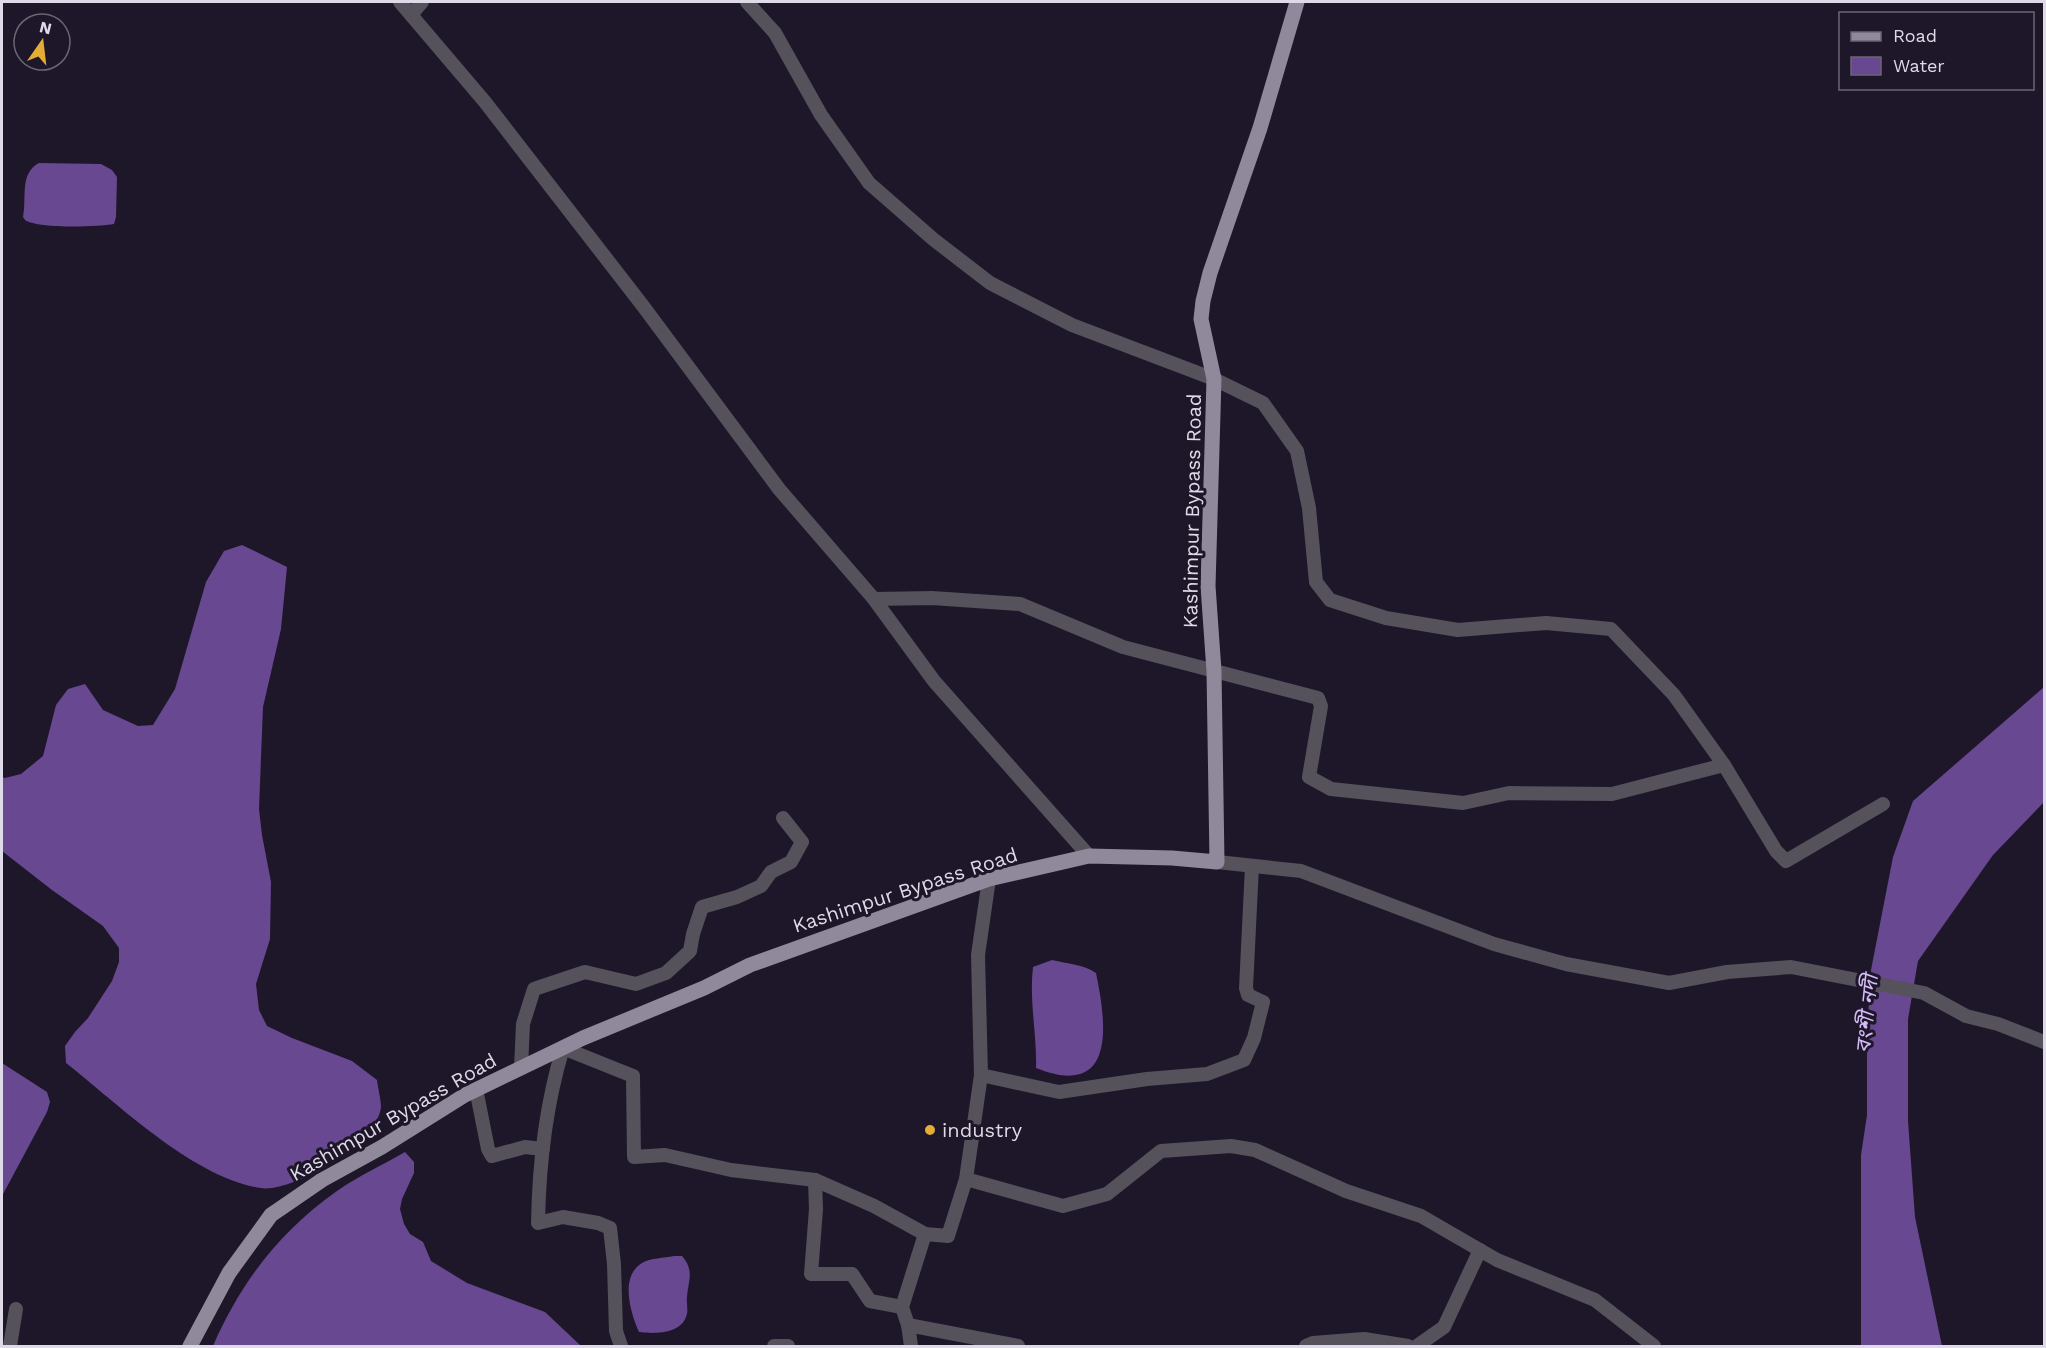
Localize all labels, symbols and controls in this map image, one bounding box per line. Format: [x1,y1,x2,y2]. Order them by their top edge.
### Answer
north arrow [12,12,72,72]
legend [1839,12,2034,90]
text: N [37,17,54,39]
text: Road [1893,25,1937,46]
text: Water [1893,55,1945,76]
street label: Kashimpur Bypass Road [1178,393,1206,629]
street label: Kashimpur Bypass Road [790,842,1020,938]
water label: বংশী নদী [1850,969,1883,1054]
street label: Kashimpur Bypass Road [285,1048,501,1186]
place label: industry [942,1118,1023,1142]
marker: industry [923,1123,937,1137]

